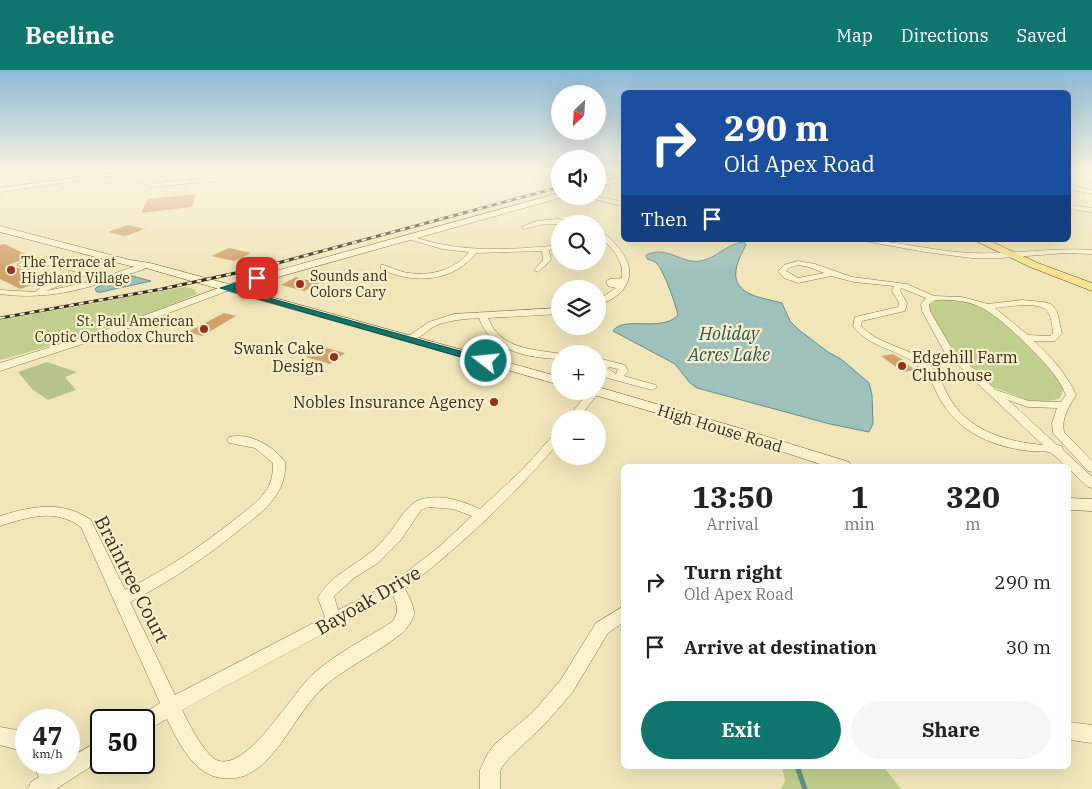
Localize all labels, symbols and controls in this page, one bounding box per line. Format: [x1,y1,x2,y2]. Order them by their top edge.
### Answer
text: Beeline [25,19,114,51]
text: Map [836,24,873,47]
text: Directions [901,24,989,47]
text: Saved [1017,24,1067,47]
north arrow [551,85,606,140]
map controls [551,85,606,465]
text: 290 m [724,105,829,151]
icon: right [641,110,706,175]
text: Old Apex Road [724,149,875,178]
button: sound [551,150,606,205]
icon: arrive [698,205,726,233]
text: Then [641,207,688,231]
button: search [551,215,606,270]
place label: The Terrace at Highland Village [21,253,130,287]
pin [236,257,278,299]
marker: The Terrace at Highland Village [5,264,17,276]
icon: arrive [243,264,271,292]
place label: Sounds and Colors Cary [310,267,388,301]
marker: Sounds and Colors Cary [294,278,306,290]
button: layers [551,280,606,335]
place label: St. Paul American Coptic Orthodox Church [35,312,194,346]
water label: Holiday Acres Lake [687,322,770,366]
marker: St. Paul American Coptic Orthodox Church [198,323,210,335]
position arrow [459,334,511,386]
place label: Swank Cake Design [234,338,324,376]
button: + [551,345,606,400]
place label: Edgehill Farm Clubhouse [912,347,1018,385]
marker: Swank Cake Design [328,351,340,363]
marker: Edgehill Farm Clubhouse [896,360,908,372]
place label: Nobles Insurance Agency [293,392,484,412]
marker: Nobles Insurance Agency [488,396,500,408]
street label: High House Road [655,399,785,457]
button: − [551,410,606,465]
text: 13:50 [692,477,773,516]
text: 1 [851,477,869,516]
text: 320 [946,477,1000,516]
street label: Braintree Court [90,511,174,647]
text: Arrival [707,514,759,534]
text: min [844,514,875,534]
text: m [965,514,981,534]
street label: Bayoak Drive [311,560,425,640]
text: Turn right [684,560,782,584]
icon: right [641,568,669,596]
text: 290 m [994,570,1051,594]
text: Old Apex Road [684,584,794,604]
icon: arrive [641,633,669,661]
text: Arrive at destination [684,635,877,659]
text: 30 m [1006,635,1051,659]
button: Exit [641,701,841,759]
button: Share [851,701,1051,759]
speed limit sign: 50 [90,709,155,774]
text: 47 [32,719,63,752]
text: km/h [32,746,63,761]

